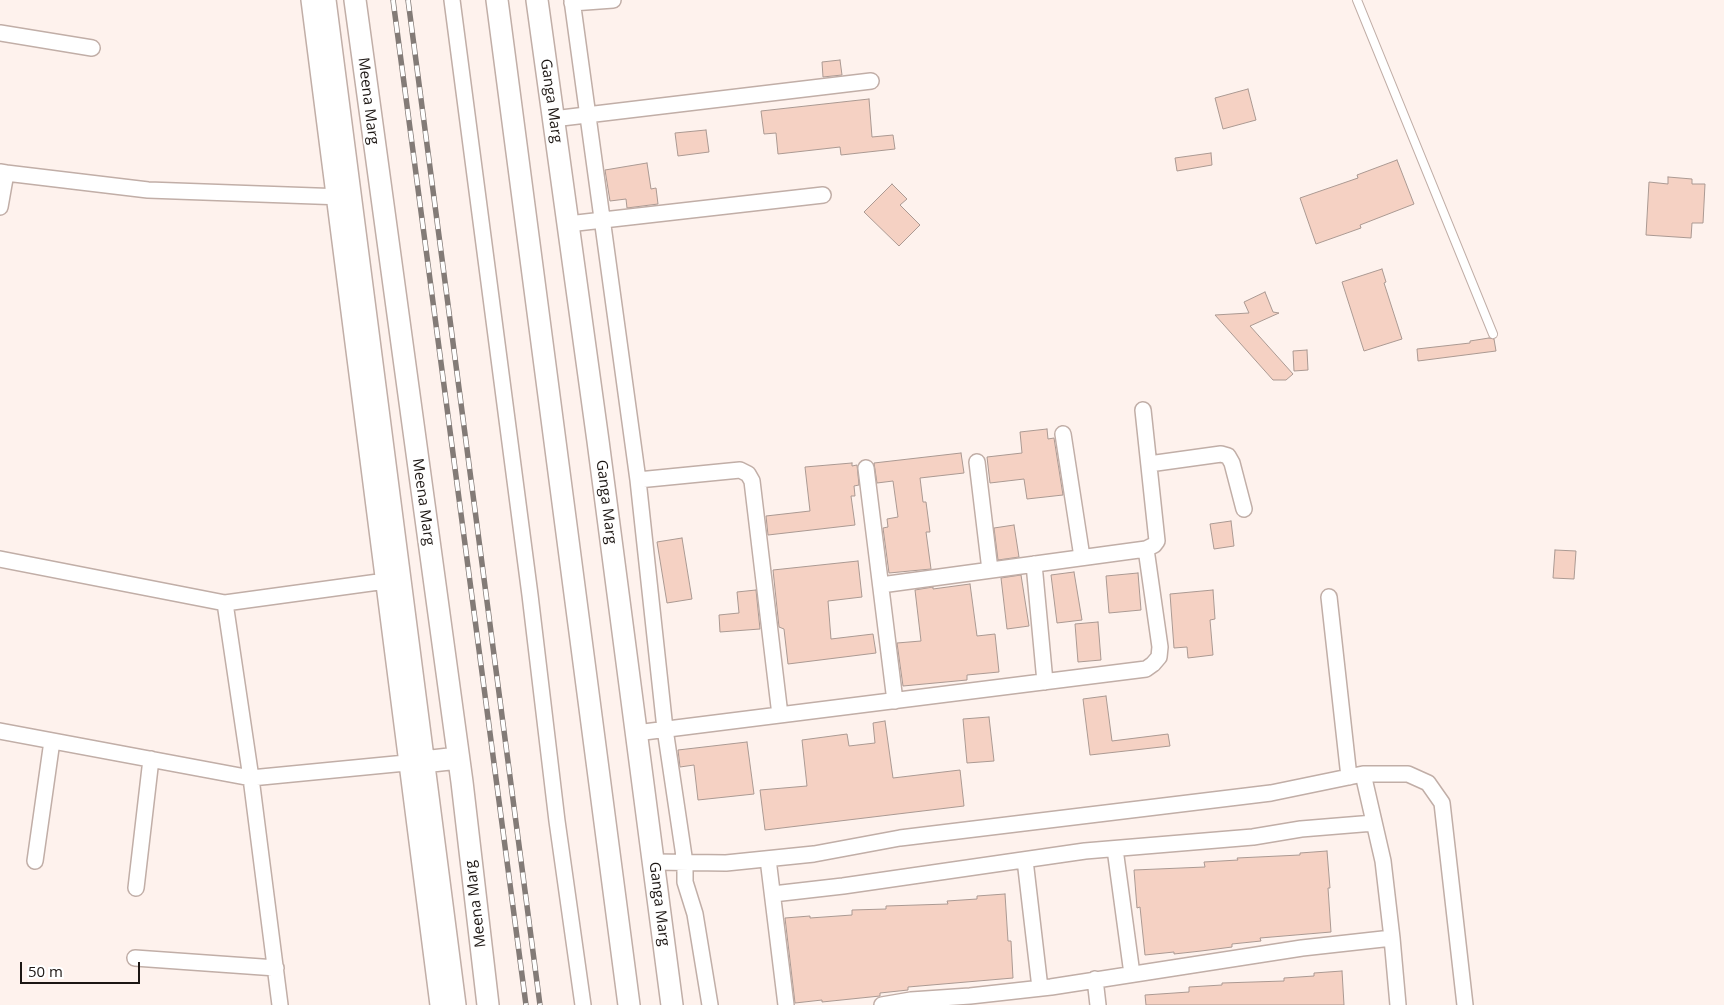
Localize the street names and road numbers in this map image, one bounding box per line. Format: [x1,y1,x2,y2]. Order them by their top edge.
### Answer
street label: Meena Marg [354,56,382,146]
street label: Ganga Marg [536,58,566,144]
street label: Meena Marg [408,457,438,547]
street label: Ganga Marg [592,459,620,545]
street label: Meena Marg [462,859,490,949]
street label: Ganga Marg [645,861,673,947]

